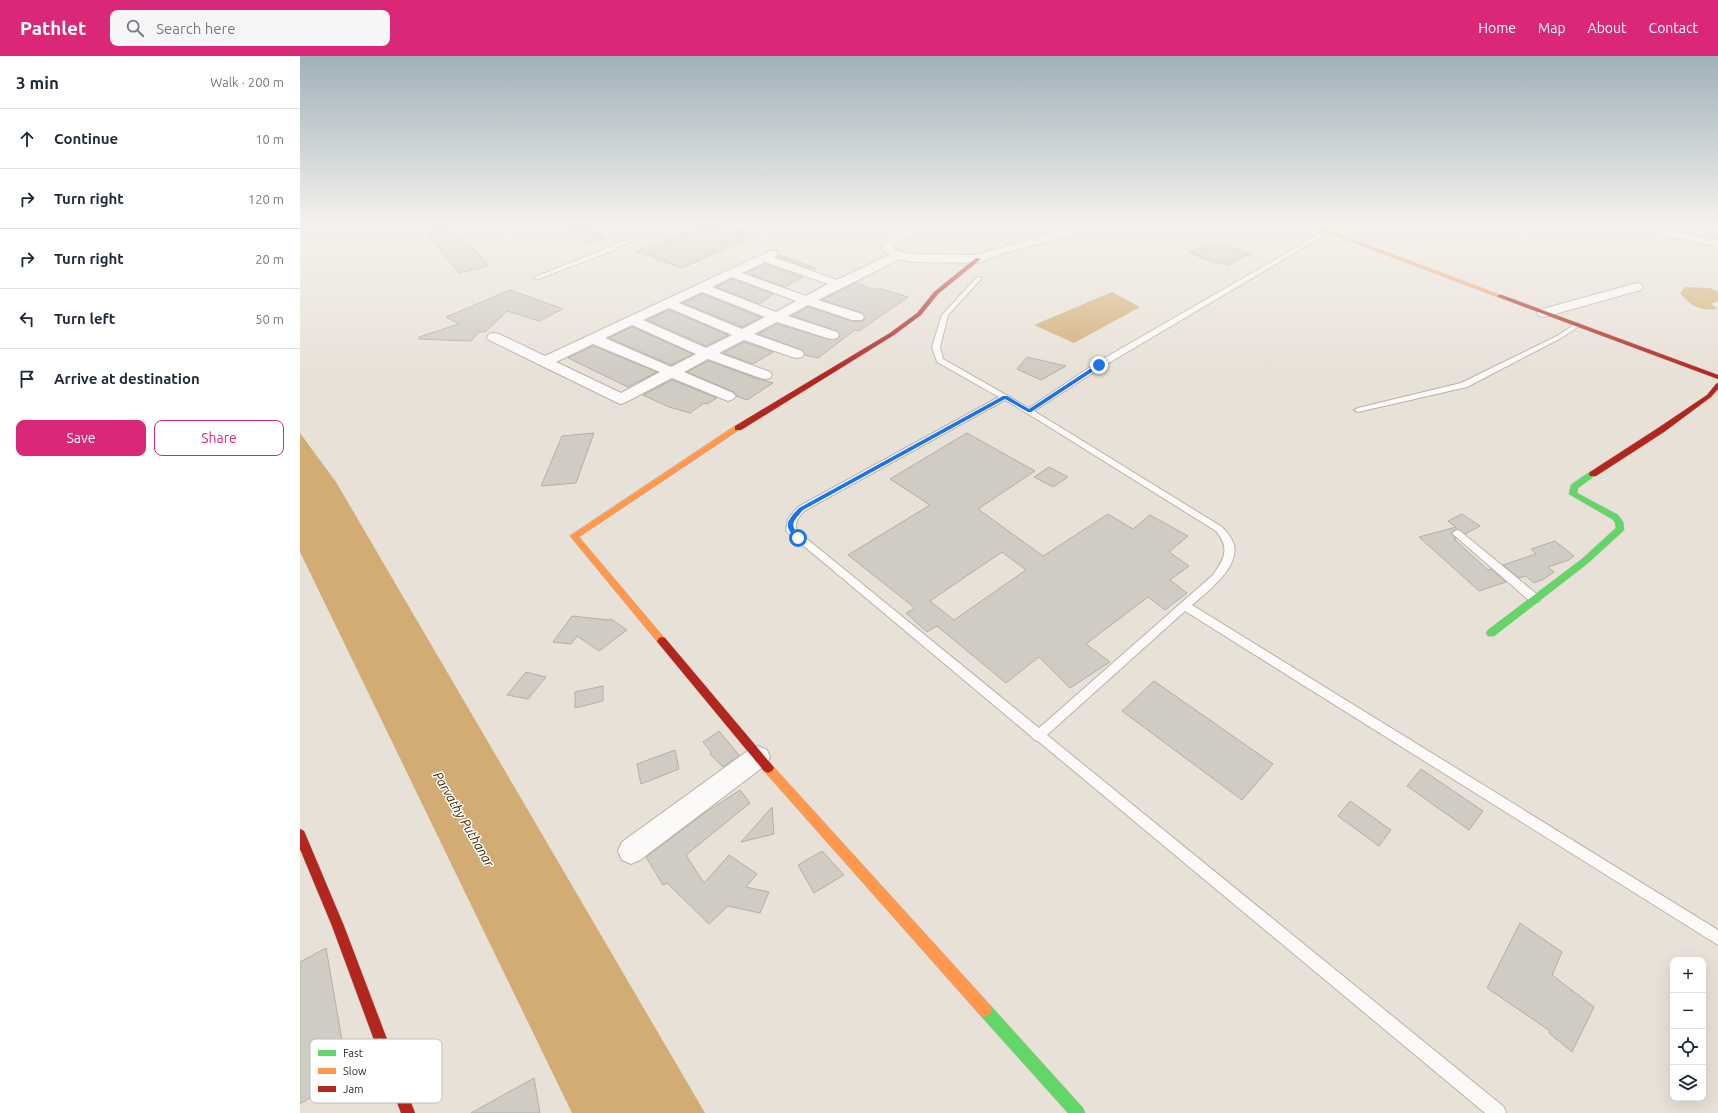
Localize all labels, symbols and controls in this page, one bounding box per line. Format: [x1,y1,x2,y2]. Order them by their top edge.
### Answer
search box [110,10,390,46]
text: Pathlet [20,17,86,39]
icon: search [124,17,146,39]
text: Search here [156,20,236,37]
text: Home [1478,20,1516,36]
text: Map [1538,20,1566,36]
text: About [1588,20,1627,36]
text: Contact [1649,20,1698,36]
text: 3 min [16,73,59,92]
text: Walk · 200 m [210,75,284,89]
icon: ahead [16,128,38,150]
text: Continue [54,130,118,147]
text: 10 m [255,132,284,146]
icon: right [16,188,38,210]
text: Turn right [54,190,124,207]
text: 120 m [248,192,284,206]
icon: right [16,248,38,270]
text: Turn right [54,250,124,267]
text: 20 m [255,252,284,266]
icon: left [16,308,38,330]
text: Turn left [54,310,115,327]
text: 50 m [255,312,284,326]
route end [1090,356,1108,374]
icon: arrive [16,368,38,390]
text: Arrive at destination [54,370,200,387]
button: Save [16,420,146,456]
button: Share [154,420,284,456]
route start [789,529,807,547]
water label: Parvathy Puthanar [431,769,497,870]
map controls [1670,957,1706,1101]
button: + [1670,957,1706,993]
button: − [1670,993,1706,1029]
button: locate [1670,1029,1706,1065]
legend [310,1039,442,1103]
text: Fast [343,1047,364,1059]
text: Slow [343,1065,367,1077]
button: layers [1670,1065,1706,1101]
text: Jam [343,1083,364,1095]

